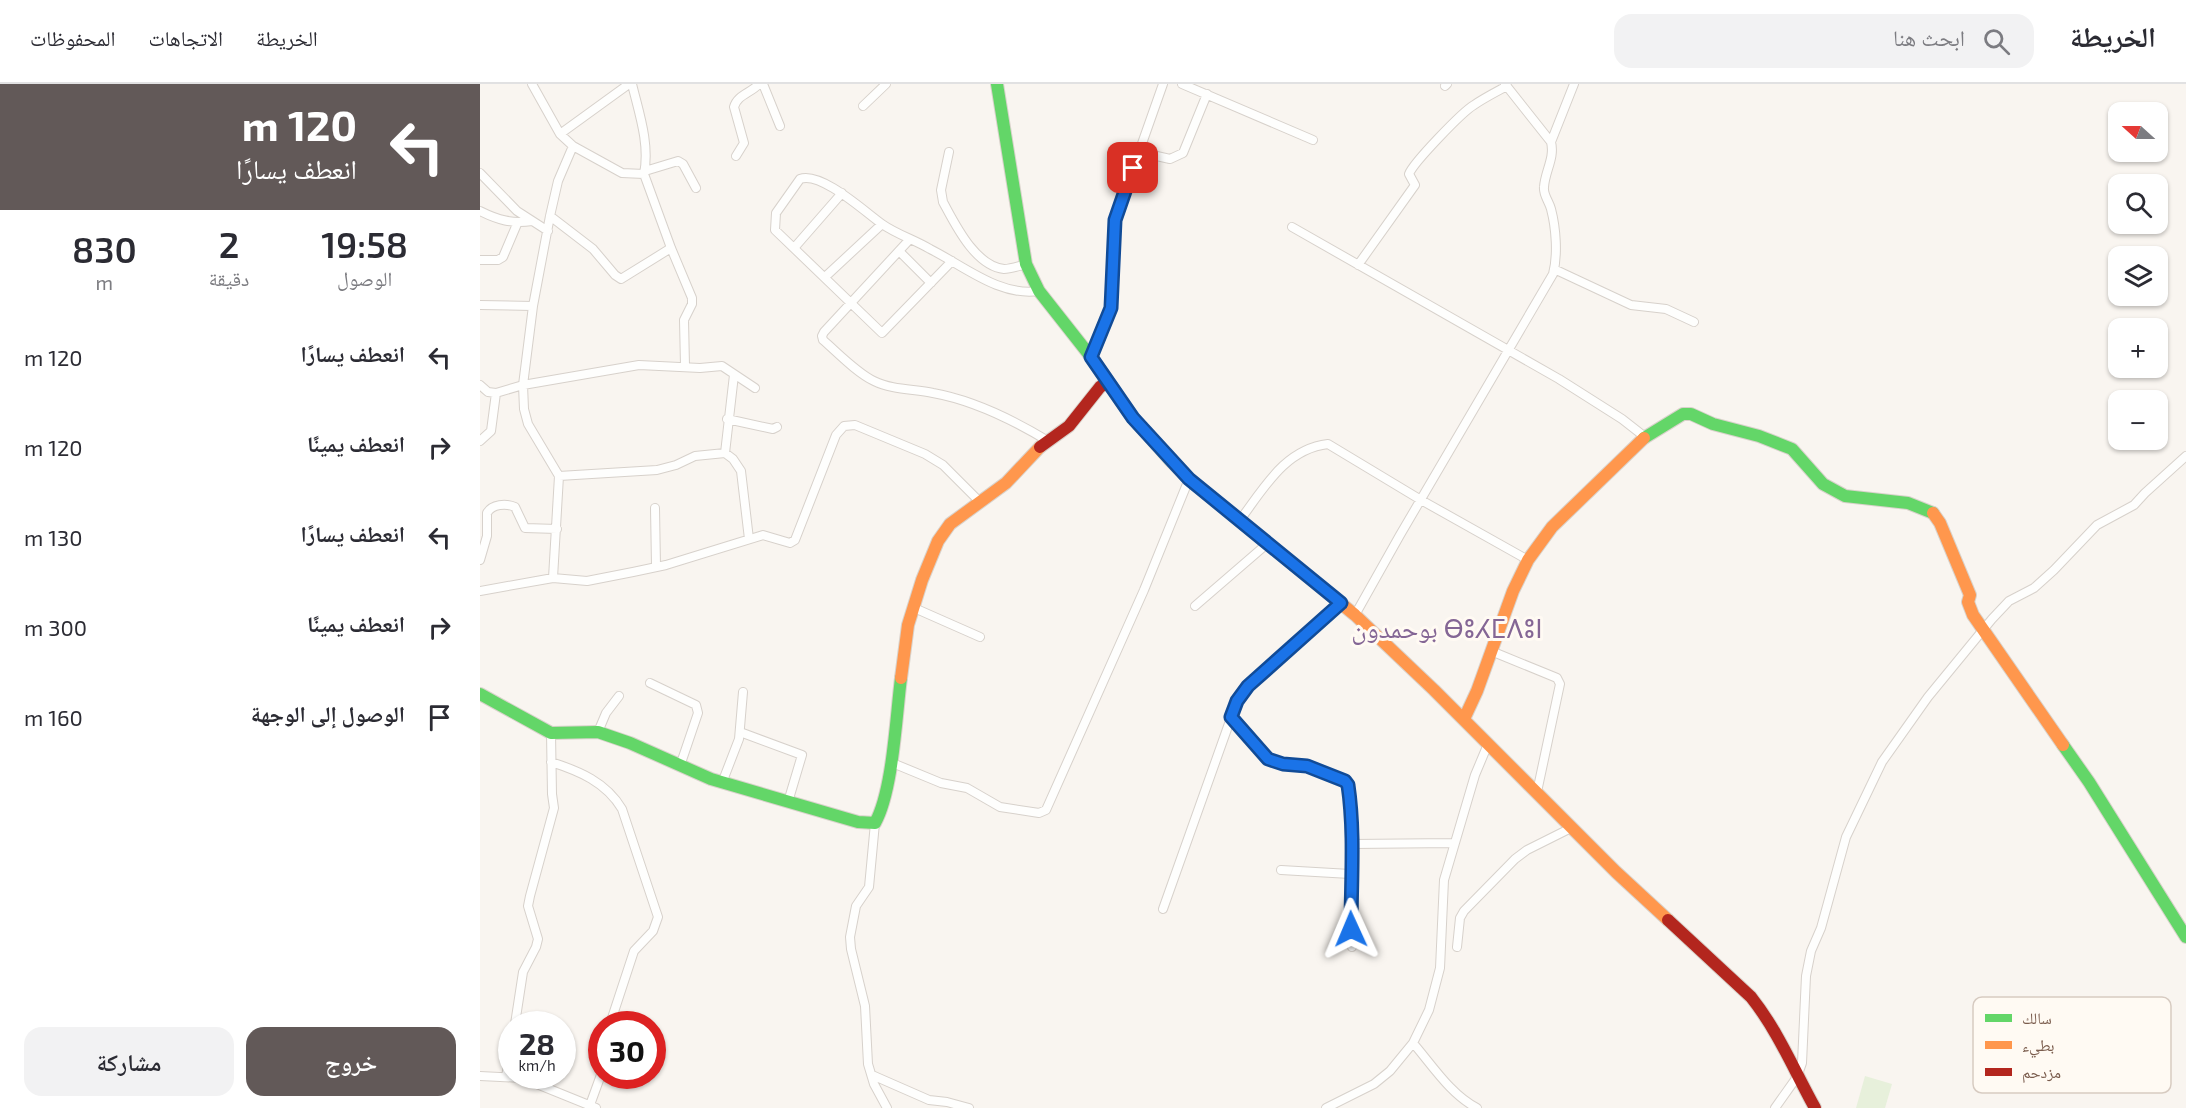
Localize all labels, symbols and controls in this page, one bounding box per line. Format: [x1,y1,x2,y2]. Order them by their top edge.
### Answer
search box [1614,14,2034,68]
text: الخريطة [2070,19,2156,53]
text: ابحث هنا [1893,24,1965,50]
text: المحفوظات [30,25,115,50]
text: الاتجاهات [148,25,223,50]
text: الخريطة [256,25,318,50]
icon: search [1980,25,2013,58]
text: 120 m [242,99,357,149]
north arrow [2108,102,2168,162]
map controls [2108,102,2168,450]
icon: left [378,108,456,186]
pin [1107,142,1158,193]
icon: arrive [1116,151,1149,184]
text: انعطف يسارًا [236,152,357,184]
button: search [2108,174,2168,234]
text: 2 [219,222,239,265]
text: 19:58 [321,222,408,265]
text: 830 [72,227,137,270]
button: layers [2108,246,2168,306]
text: دقيقة [209,266,249,290]
text: الوصول [337,266,392,290]
text: m [96,270,113,294]
button: + [2108,318,2168,378]
text: انعطف يسارًا [300,340,405,366]
icon: left [423,341,456,374]
text: 120 m [24,344,83,370]
button: − [2108,390,2168,450]
text: انعطف يمينًا [307,430,405,456]
icon: right [423,431,456,464]
text: 120 m [24,434,83,460]
text: انعطف يسارًا [300,520,405,546]
icon: left [423,521,456,554]
text: 130 m [24,524,82,550]
text: انعطف يمينًا [307,610,405,636]
icon: right [423,611,456,644]
district label: بوحمدون ⴱⵓⵃⵎⴷⵓⵏ [1351,612,1543,645]
text: 300 m [24,614,87,640]
text: الوصول إلى الوجهة [251,700,405,726]
icon: arrive [423,701,456,734]
text: 160 m [24,704,83,730]
position arrow [1319,897,1383,961]
legend [1973,997,2171,1093]
text: سالك [2022,1008,2052,1027]
speed limit sign: 30 [588,1011,666,1089]
text: 28 [519,1025,555,1061]
button: مشاركة [24,1027,234,1096]
button: خروج [246,1027,456,1096]
text: بطيء [2022,1035,2054,1058]
text: km/h [518,1056,556,1074]
text: مزدحم [2022,1062,2061,1083]

